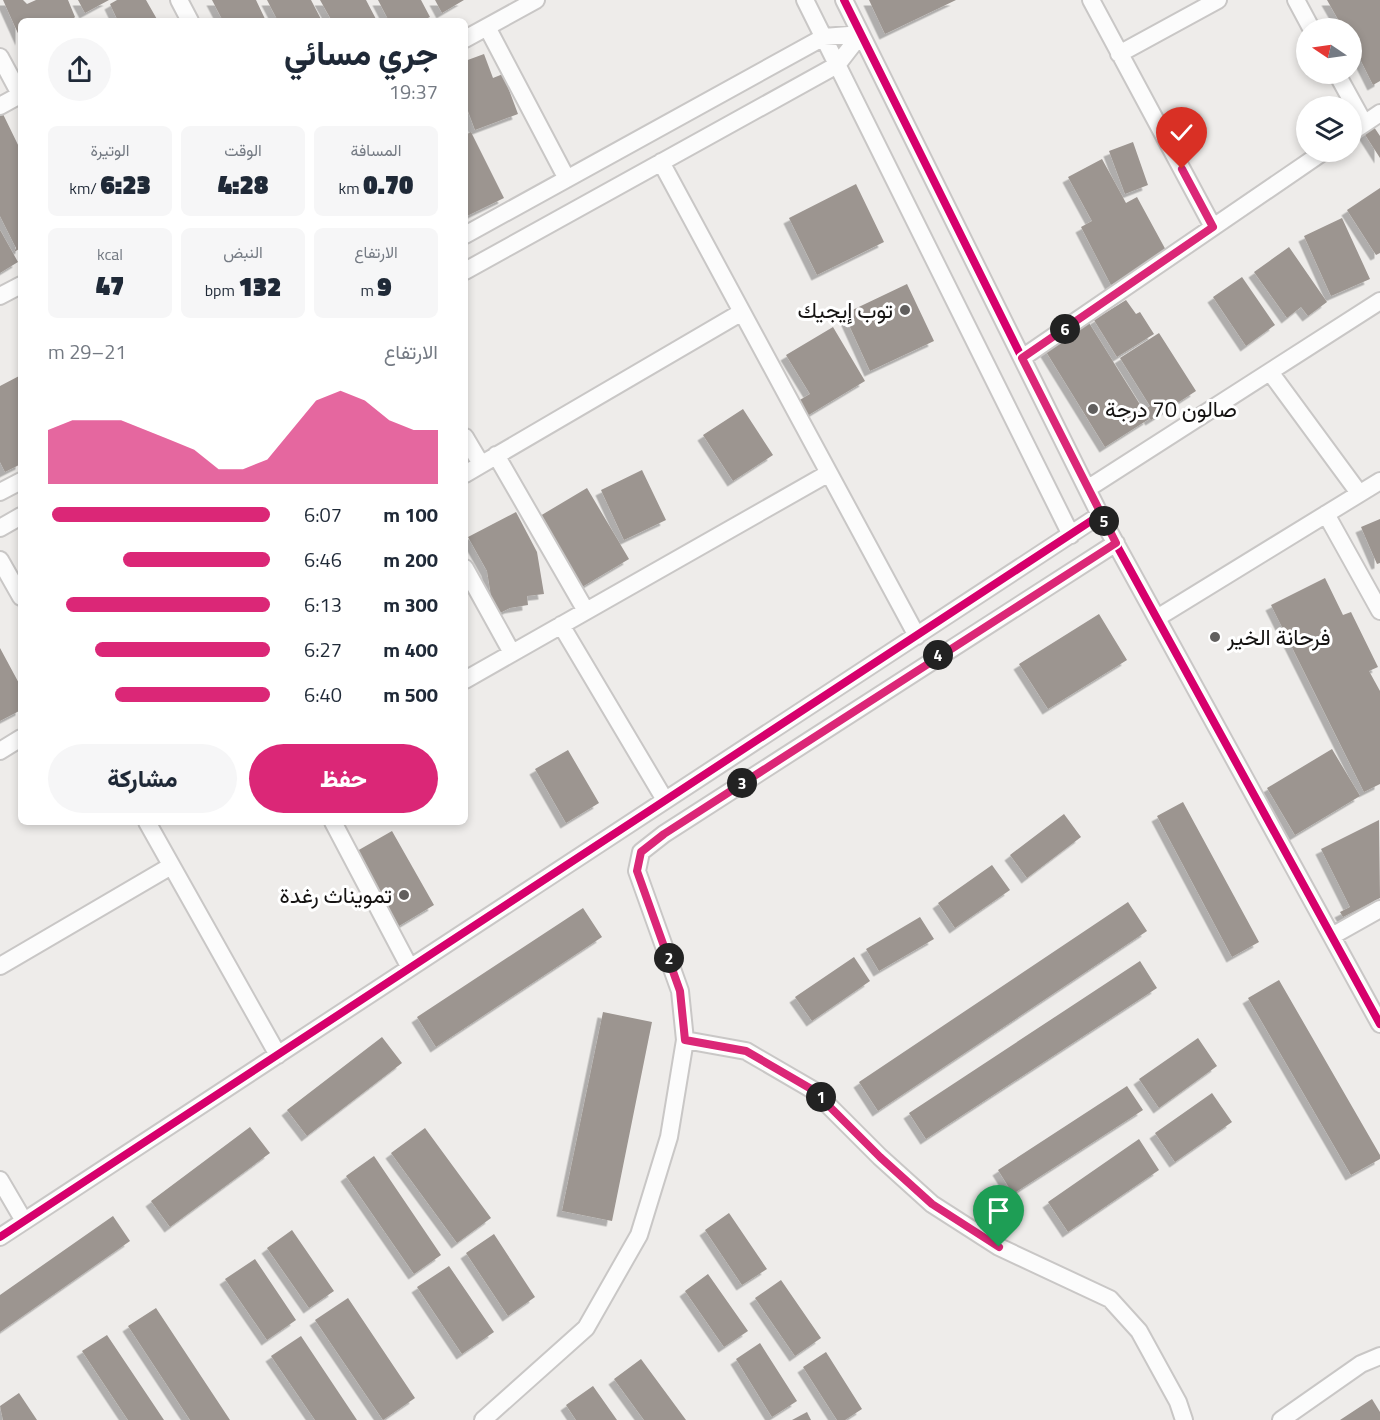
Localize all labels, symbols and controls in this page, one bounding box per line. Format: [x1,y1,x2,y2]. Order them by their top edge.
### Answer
north arrow [1296,18,1362,84]
map controls [1296,18,1362,162]
text: جري مسائي [284,28,438,78]
button: share [48,38,111,101]
text: 19:37 [389,76,438,107]
button: layers [1296,96,1362,162]
pin [1156,107,1207,169]
icon: check [1165,116,1198,149]
text: الوتيرة [90,138,130,162]
text: الوقت [224,138,262,162]
text: المسافة [351,138,401,162]
text: 6:23 [100,165,151,204]
text: 4:28 [218,165,268,204]
text: 0.70 [363,165,413,204]
text: /km [69,176,100,200]
text: km [339,176,363,200]
text: النبض [223,240,263,264]
text: الارتفاع [354,240,398,264]
text: kcal [97,242,123,266]
text: 47 [96,266,124,305]
text: 132 [238,267,281,306]
text: 9 [377,267,392,306]
text: bpm [205,278,238,302]
text: m [360,278,377,302]
place label: توب إيجيك [797,293,893,327]
marker: توب إيجيك [898,303,912,317]
pin: 6 [1050,314,1080,344]
text: 6 [1061,317,1069,341]
text: 21–29 m [48,336,127,367]
text: الارتفاع [384,336,438,367]
place label: صالون 70 درجة [1105,392,1237,426]
marker: صالون 70 درجة [1086,402,1100,416]
text: 6:07 [304,499,342,530]
text: 100 m [383,499,438,530]
pin: 5 [1089,506,1119,536]
text: 5 [1100,509,1108,533]
text: 6:46 [304,544,342,575]
text: 200 m [383,544,438,575]
text: 6:13 [304,589,342,620]
text: 300 m [383,589,438,620]
place label: فرحانة الخير [1226,620,1331,654]
marker: فرحانة الخير [1208,630,1222,644]
text: 6:27 [304,634,342,665]
text: 400 m [383,634,438,665]
pin: 4 [923,640,953,670]
text: 4 [934,643,942,667]
text: 6:40 [304,679,342,710]
text: 500 m [383,679,438,710]
button: مشاركة [48,744,237,813]
button: حفظ [249,744,438,813]
pin: 3 [727,768,757,798]
text: 3 [738,771,746,795]
place label: تمويناث رغدة [280,878,392,912]
marker: تمويناث رغدة [397,888,411,902]
pin: 2 [654,943,684,973]
text: 2 [665,946,673,970]
pin: 1 [806,1082,836,1112]
text: 1 [817,1085,825,1109]
pin [973,1185,1024,1247]
icon: arrive [982,1194,1015,1227]

